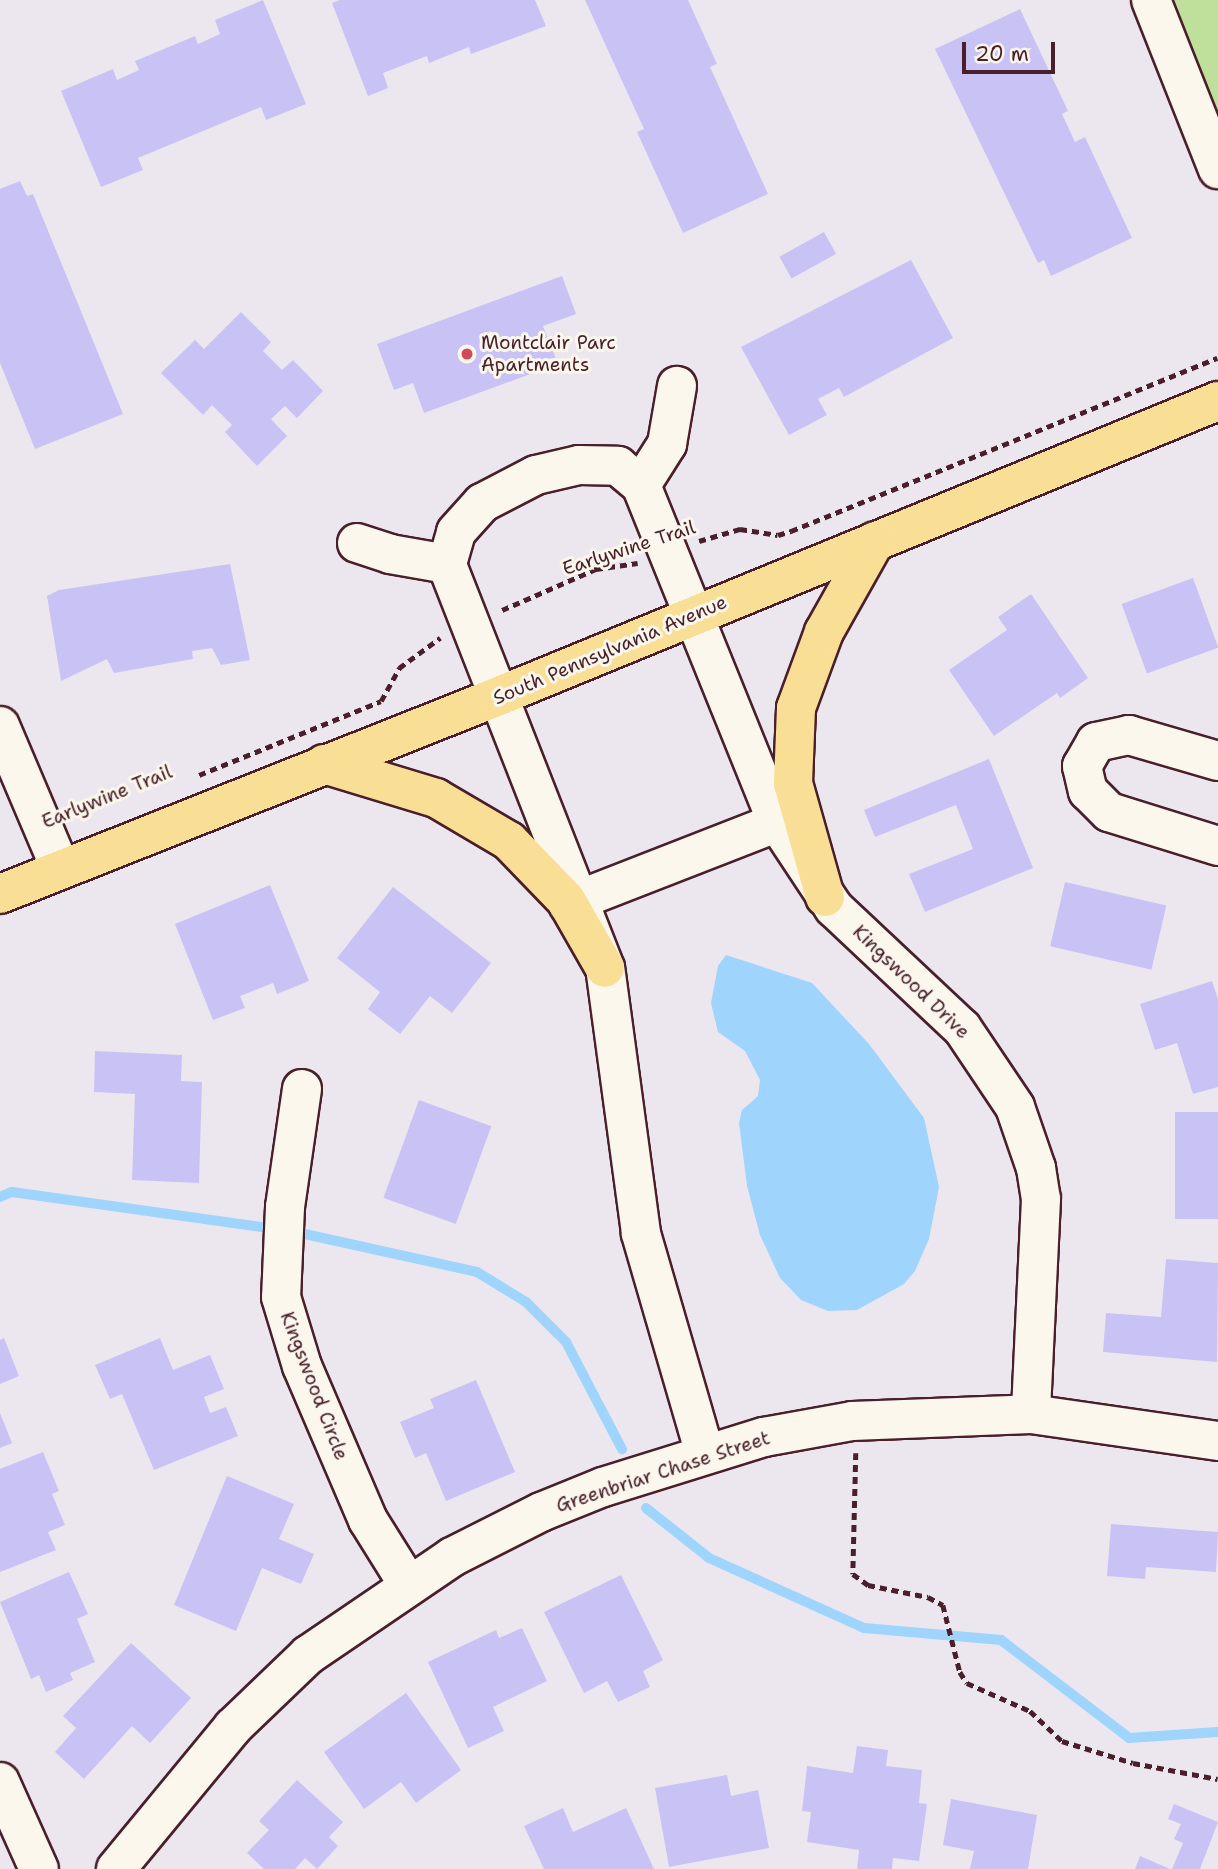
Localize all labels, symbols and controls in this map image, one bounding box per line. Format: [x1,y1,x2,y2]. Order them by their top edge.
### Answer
scale bar [966,28,1059,72]
text: 20 m [975,40,1029,68]
place label: Montclair Parc Apartments [481,332,616,376]
marker: Montclair Parc Apartments [459,346,475,362]
street label: Earlywine Trail [560,516,698,580]
street label: South Pennsylvania Avenue [490,590,730,710]
street label: Earlywine Trail [39,761,175,833]
street label: Kingswood Drive [848,920,974,1044]
street label: Kingswood Circle [275,1309,353,1463]
street label: Greenbriar Chase Street [553,1427,773,1517]

